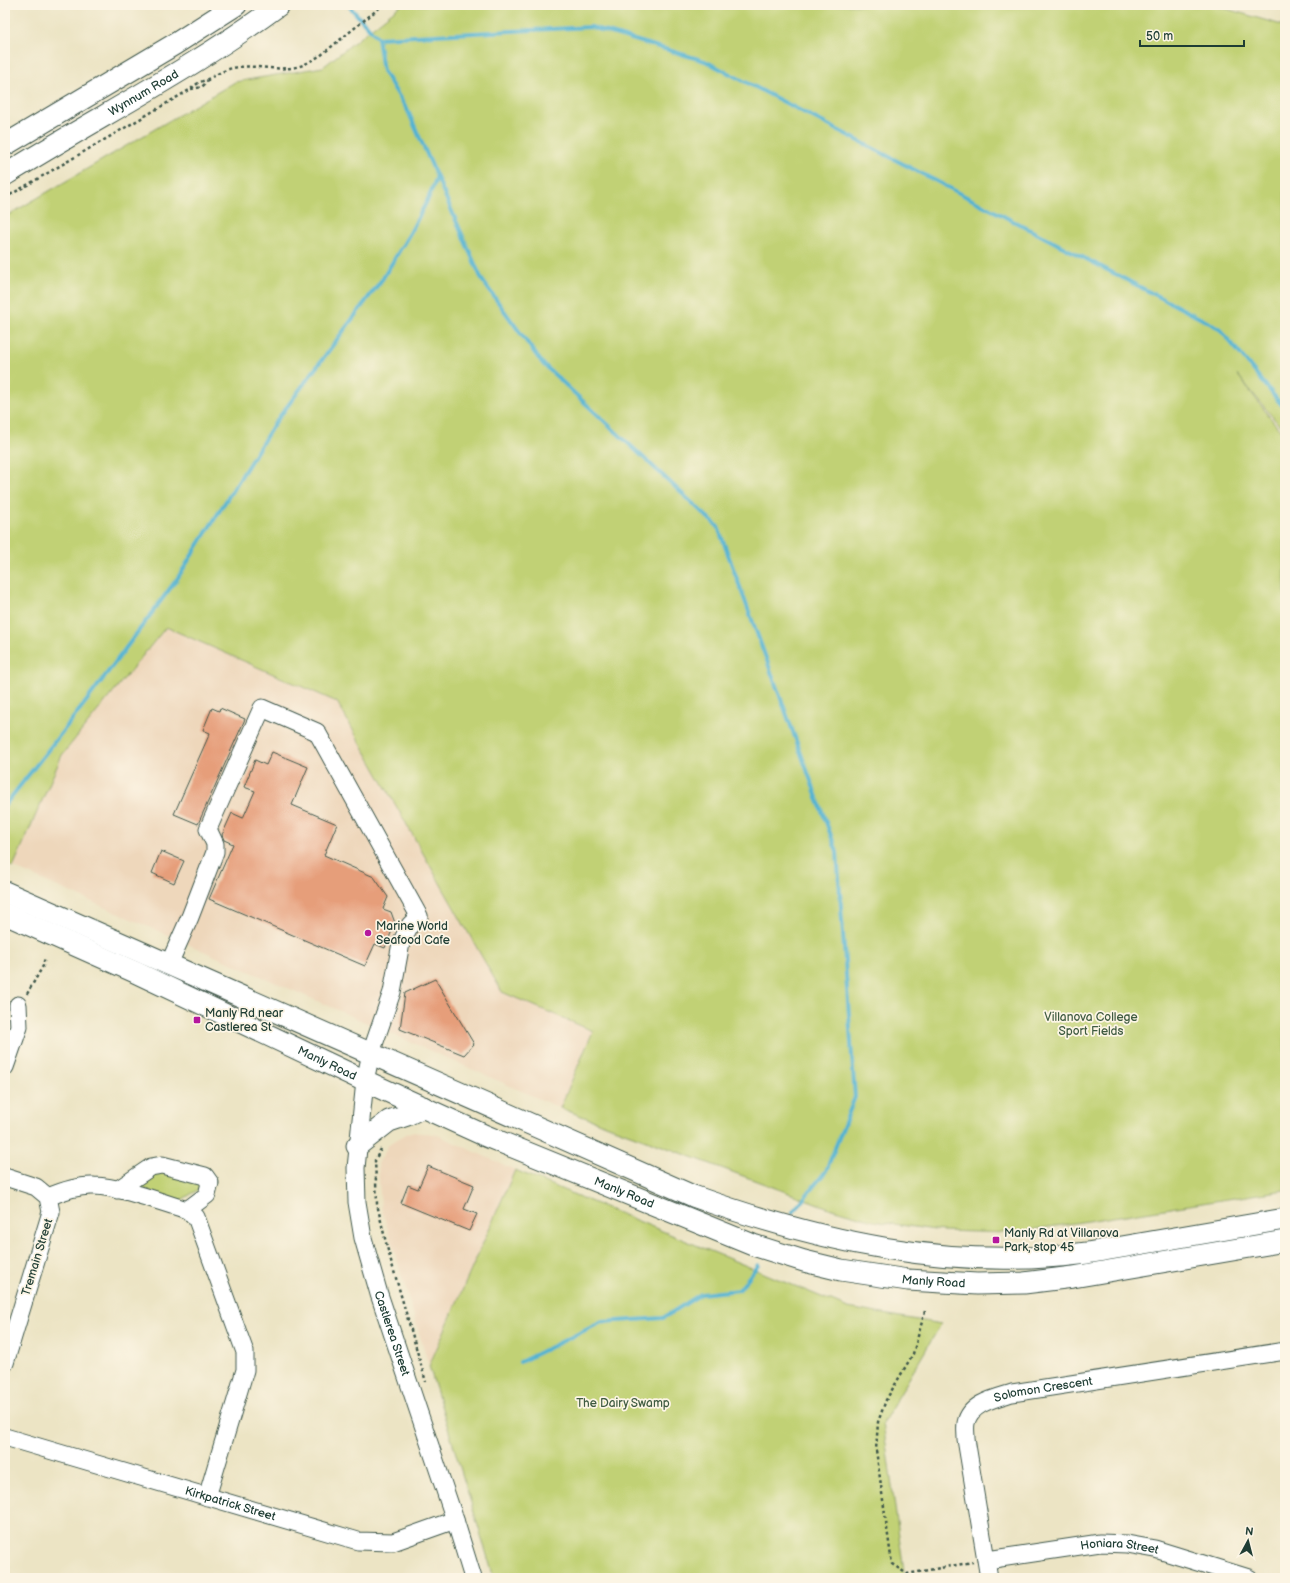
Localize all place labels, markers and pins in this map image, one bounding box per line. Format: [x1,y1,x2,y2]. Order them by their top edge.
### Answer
place label: Marine World Seafood Cafe [376,919,450,948]
marker: Marine World Seafood Cafe [363,928,373,938]
place label: Manly Rd near Castlerea St [205,1006,284,1035]
marker: Manly Rd near Castlerea St [192,1015,202,1025]
place label: Manly Rd at Villanova Park, stop 45 [1004,1226,1119,1255]
marker: Manly Rd at Villanova Park, stop 45 [991,1235,1001,1245]

